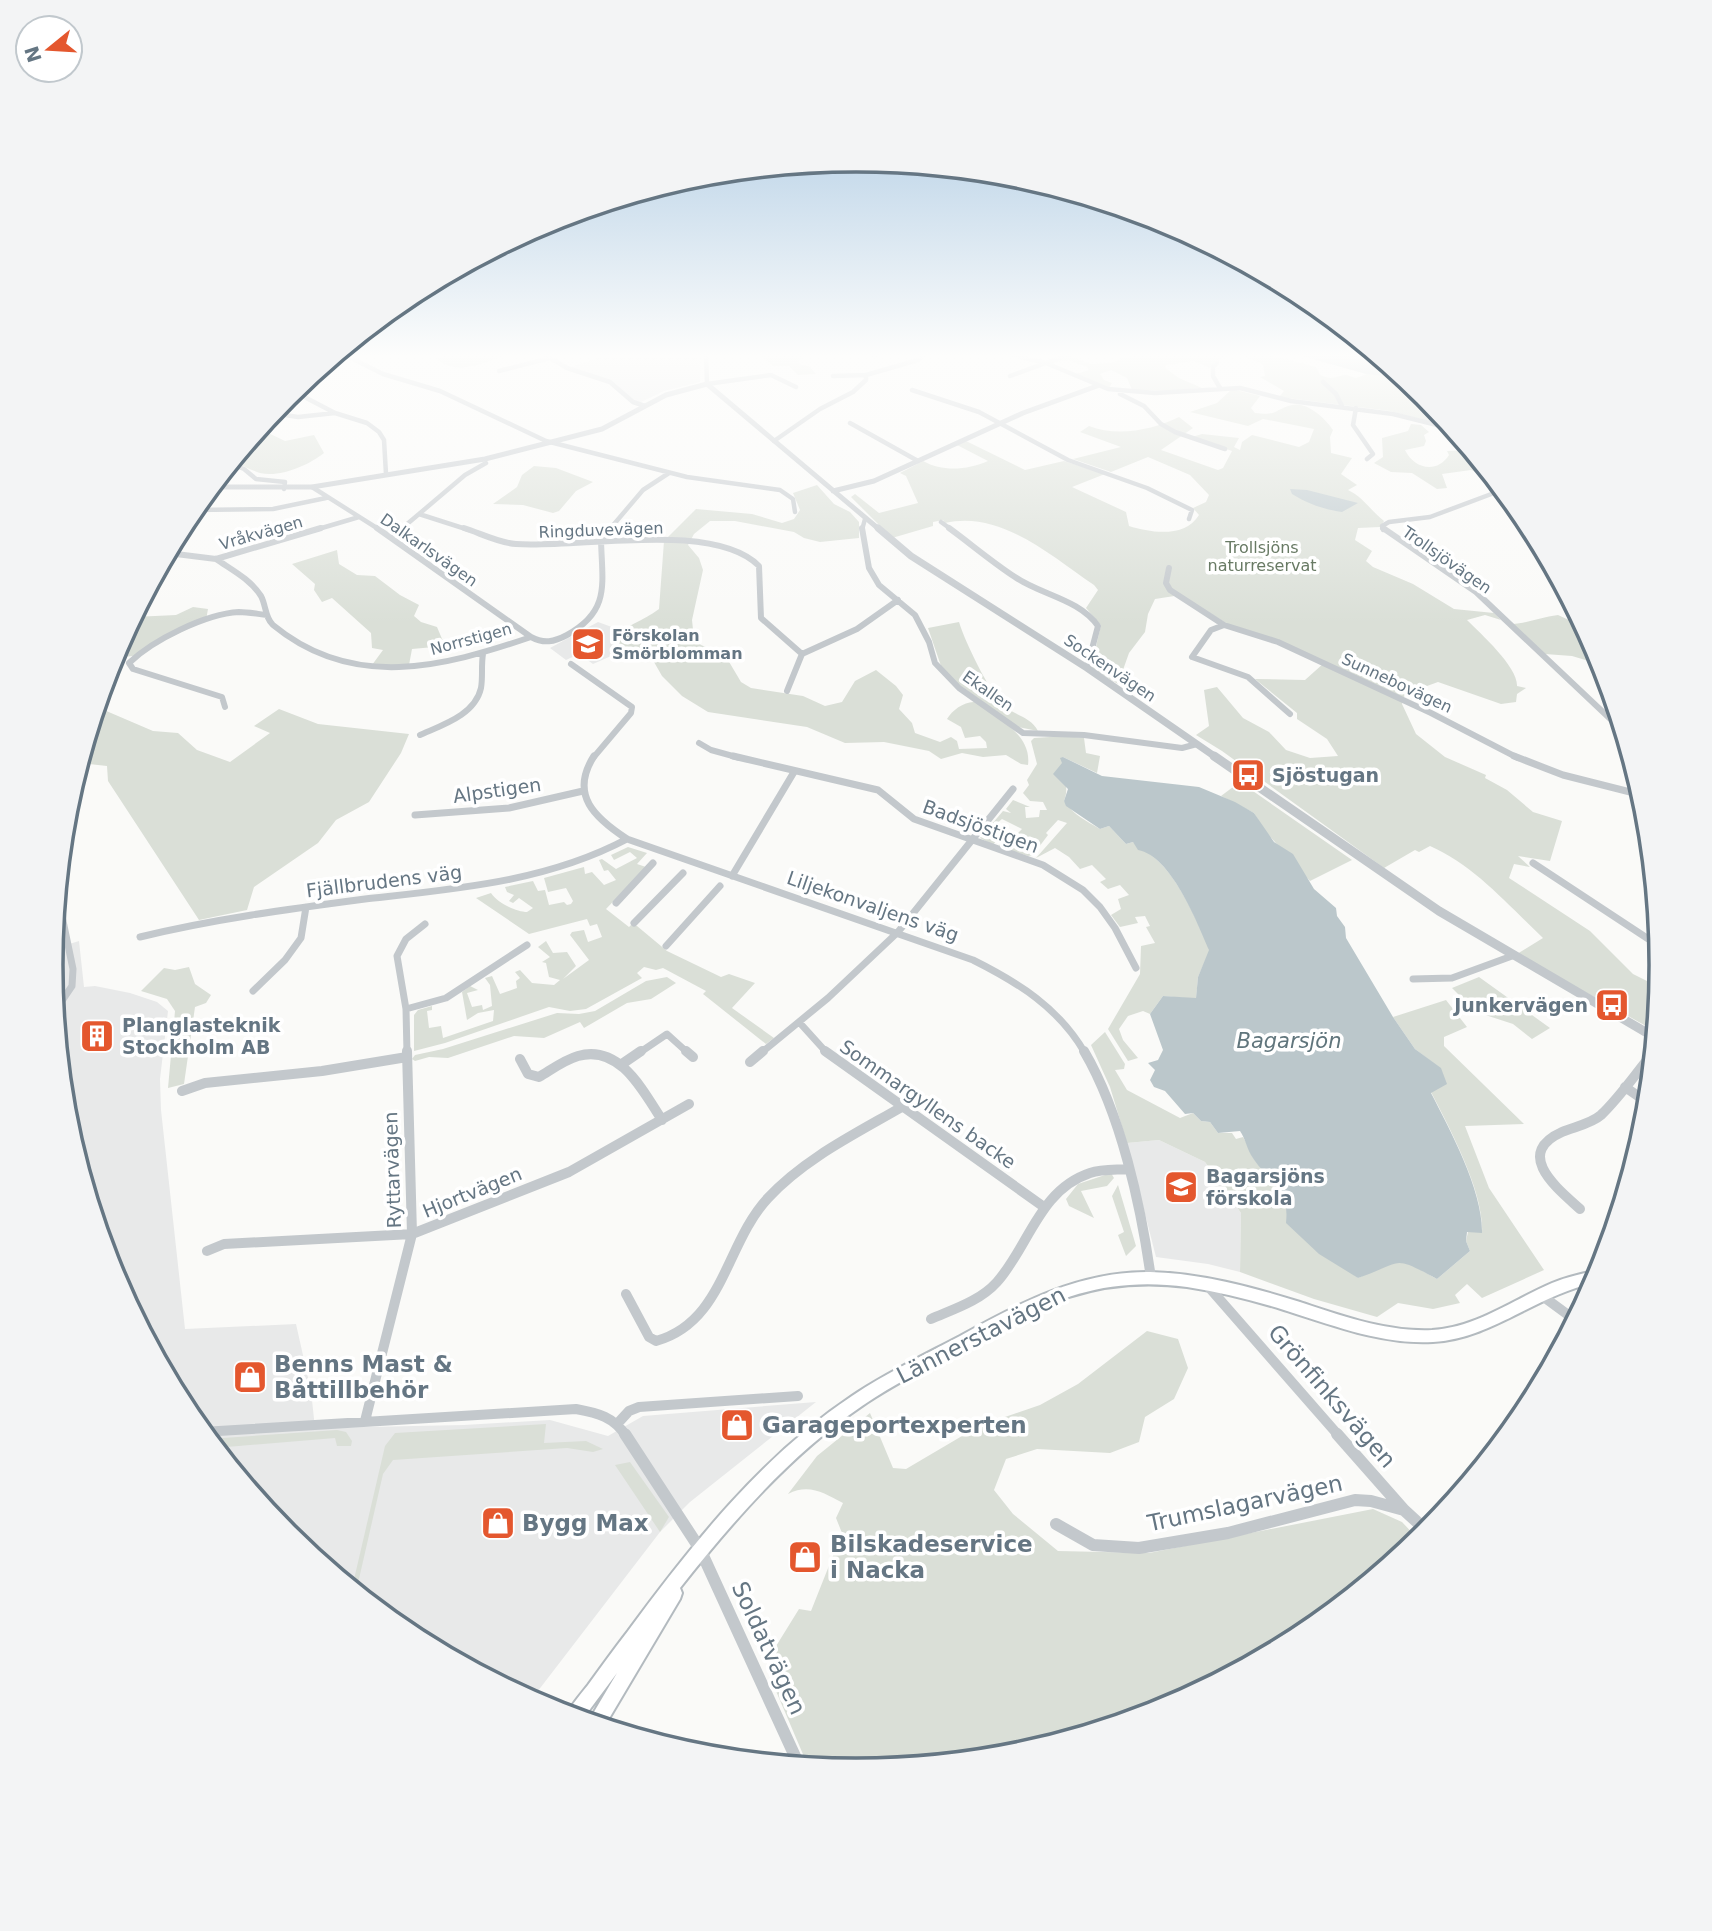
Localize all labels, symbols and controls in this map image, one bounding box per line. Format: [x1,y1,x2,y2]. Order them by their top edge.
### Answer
north arrow [14,14,84,84]
text: N [20,43,46,65]
street label: Dalkarlsvägen [377,509,481,591]
street label: Vråkvägen [217,512,305,554]
street label: Ringduvevägen [538,518,664,542]
street label: Trollsjövägen [1398,522,1495,598]
park label: Trollsjöns naturreservat [1207,538,1317,575]
street label: Norrstigen [428,619,514,659]
school or university icon: Förskolan Smörblomman [569,625,607,663]
place label: Förskolan Smörblomman [612,626,743,663]
street label: Sockenvägen [1060,630,1160,706]
street label: Sunnebovägen [1339,649,1455,717]
street label: Ekallen [959,667,1017,715]
bus stop icon: Sjöstugan [1229,756,1267,794]
place label: Sjöstugan [1272,764,1379,786]
street label: Alpstigen [452,773,542,807]
street label: Badsjöstigen [920,795,1042,857]
street label: Fjällbrudens väg [305,861,463,901]
street label: Liljekonvaljens väg [784,866,962,946]
bus stop icon: Junkervägen [1593,986,1631,1024]
place label: Junkervägen [1452,994,1588,1016]
place label: Planglasteknik Stockholm AB [122,1014,281,1058]
building icon: Planglasteknik Stockholm AB [78,1017,116,1055]
water label: Bagarsjön [1236,1029,1342,1053]
street label: Sommargyllens backe [836,1035,1020,1173]
street label: Ryttarvägen [379,1111,405,1229]
street label: Hjortvägen [419,1162,525,1222]
place label: Bagarsjöns förskola [1206,1165,1325,1209]
school or university icon: Bagarsjöns förskola [1162,1168,1200,1206]
street label: Lännerstavägen [892,1281,1070,1389]
street label: Grönfinksvägen [1263,1319,1401,1473]
place label: Benns Mast & Båttillbehör [274,1351,453,1403]
shop icon: Benns Mast & Båttillbehör [231,1358,269,1396]
shop icon: Garageportexperten [718,1406,756,1444]
place label: Garageportexperten [762,1412,1027,1438]
street label: Trumslagarvägen [1144,1470,1345,1537]
shop icon: Bygg Max [479,1504,517,1542]
place label: Bygg Max [522,1510,649,1536]
place label: Bilskadeservice i Nacka [830,1531,1033,1583]
shop icon: Bilskadeservice i Nacka [786,1538,824,1576]
street label: Soldatvägen [727,1577,811,1719]

